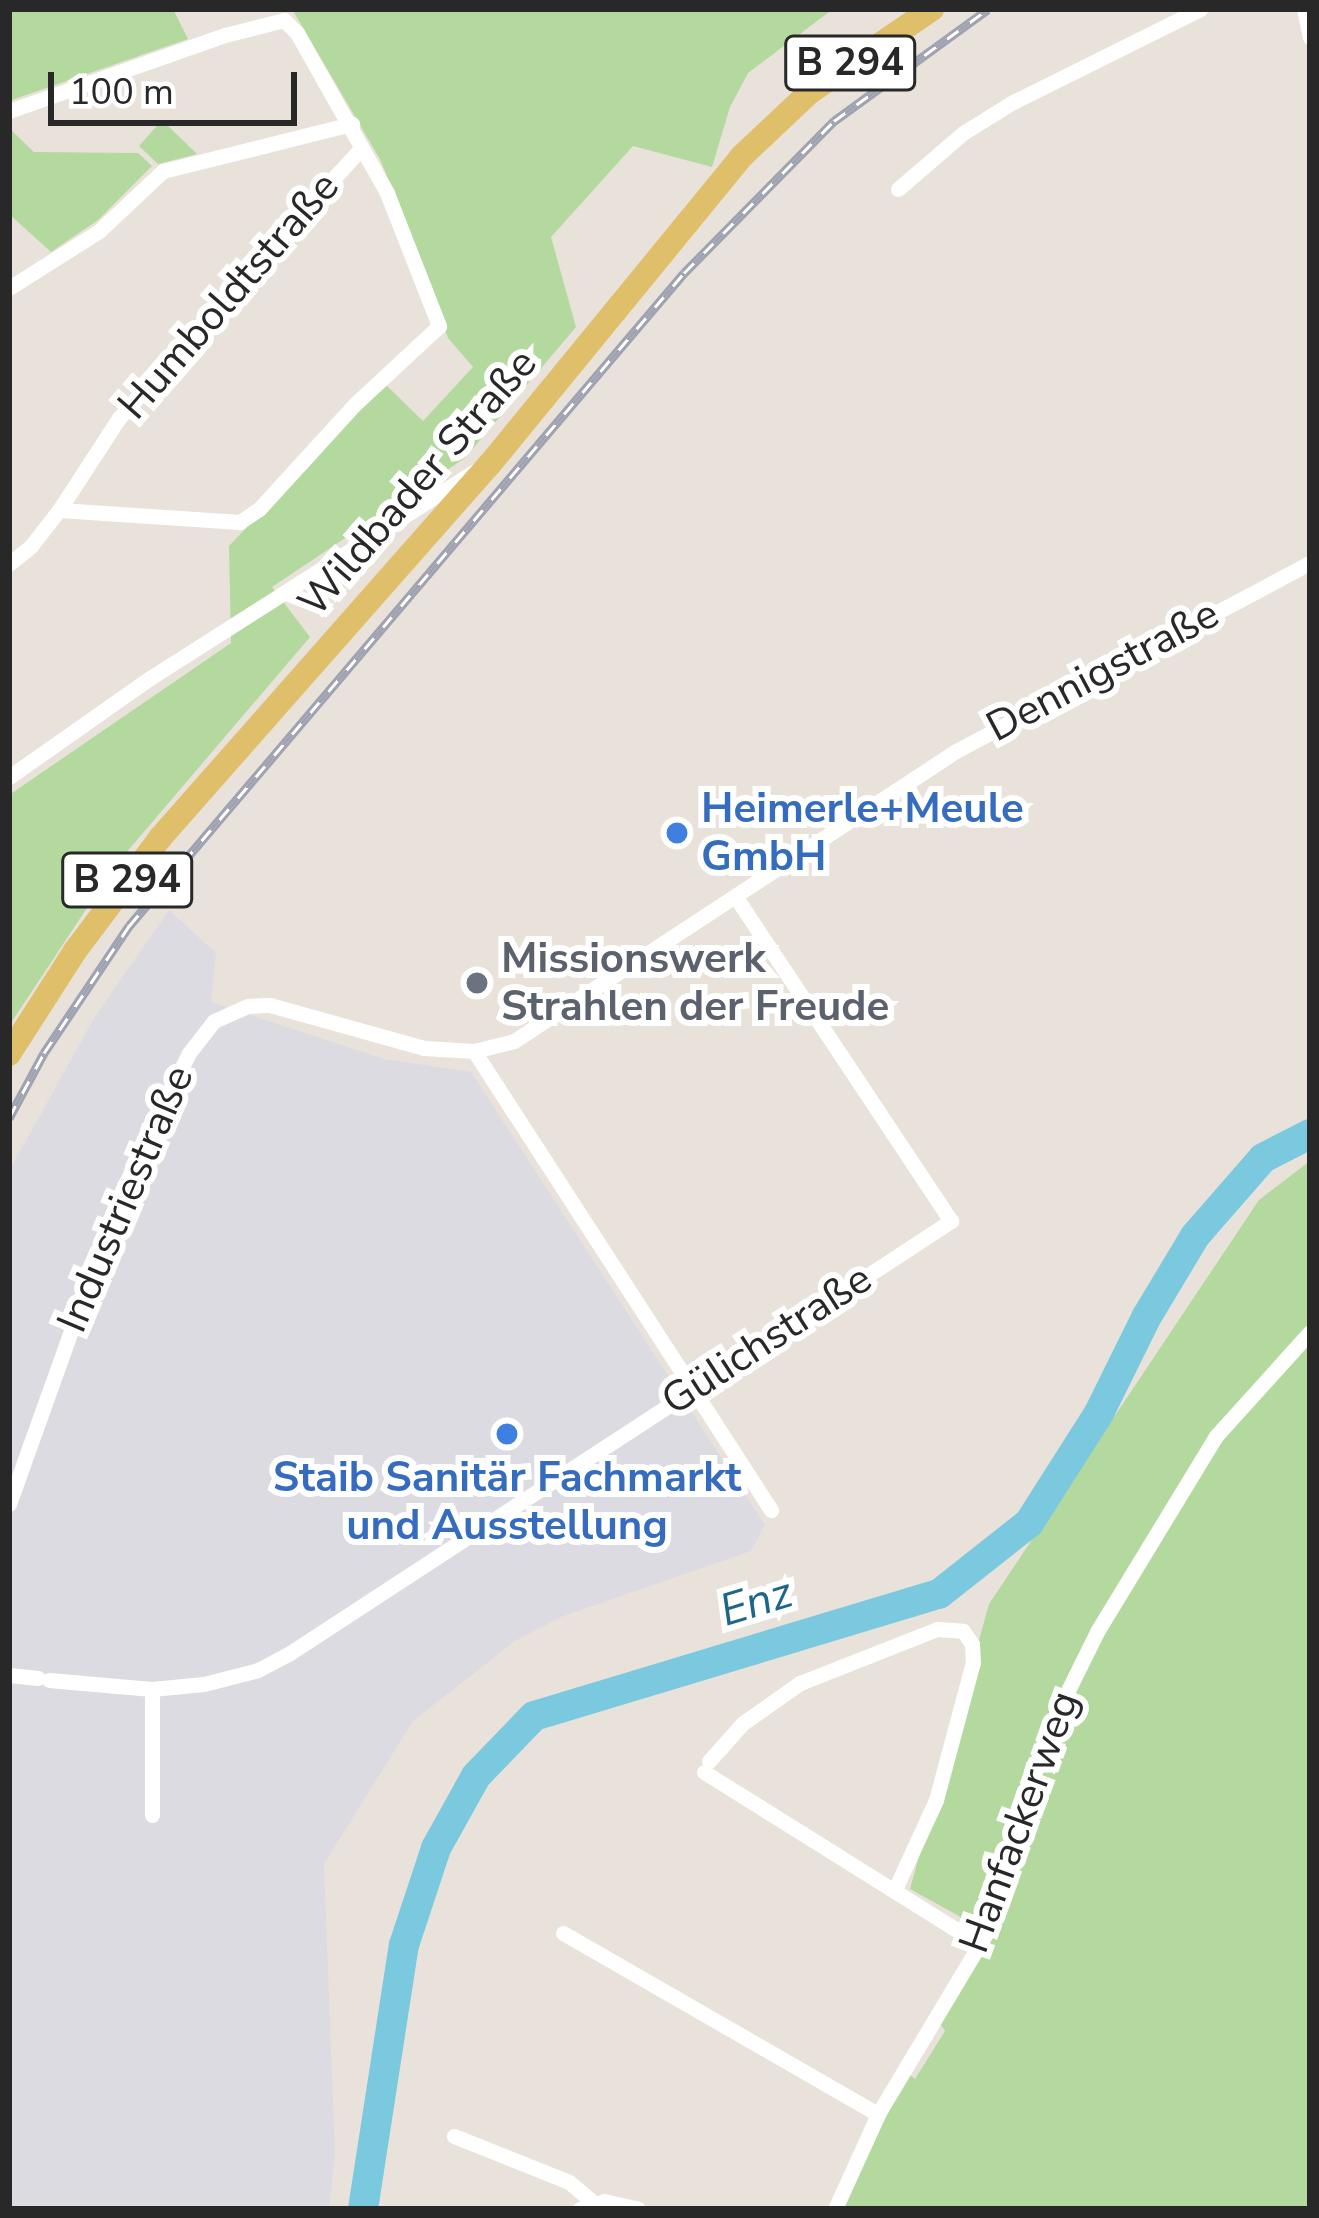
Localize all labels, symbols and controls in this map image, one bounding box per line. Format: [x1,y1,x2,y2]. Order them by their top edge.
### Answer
road number: B 294 [784,30,916,96]
scale bar [54,48,303,122]
text: 100 m [69,68,174,117]
street label: Humboldtstraße [108,162,350,430]
street label: Wildbader Straße [288,339,548,627]
street label: Dennigstraße [978,589,1228,753]
place label: Heimerle+Meule GmbH [701,784,1024,882]
marker: Heimerle+Meule GmbH [664,820,690,846]
road number: B 294 [61,847,193,913]
place label: Missionswerk Strahlen der Freude [501,934,889,1032]
marker: Missionswerk Strahlen der Freude [464,970,490,996]
street label: Industriestraße [47,1058,205,1340]
street label: Gülichstraße [653,1254,881,1426]
marker: Staib Sanitär Fachmarkt und Ausstellung [494,1421,520,1447]
place label: Staib Sanitär Fachmarkt und Ausstellung [273,1453,741,1552]
water label: Enz [713,1566,799,1638]
street label: Hanfackerweg [949,1684,1091,1960]

